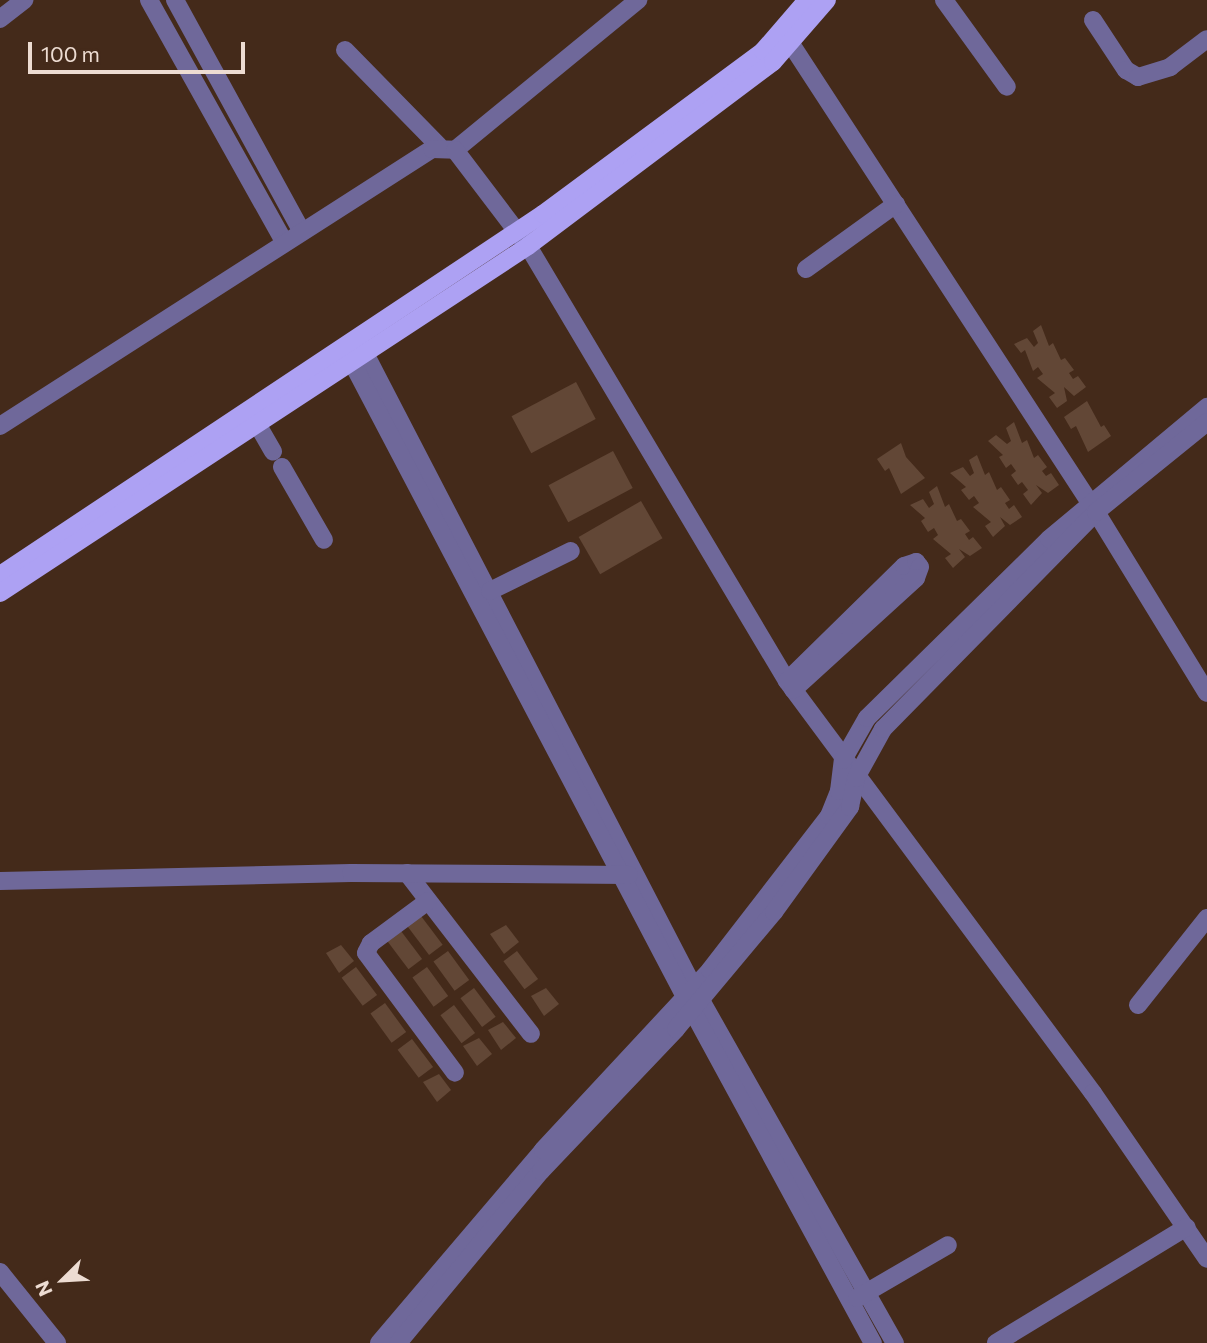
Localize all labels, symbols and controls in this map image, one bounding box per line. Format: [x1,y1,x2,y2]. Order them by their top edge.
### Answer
scale bar [32,28,248,72]
text: 100 m [41,41,100,66]
north arrow [28,1245,98,1315]
text: N [30,1278,57,1300]

